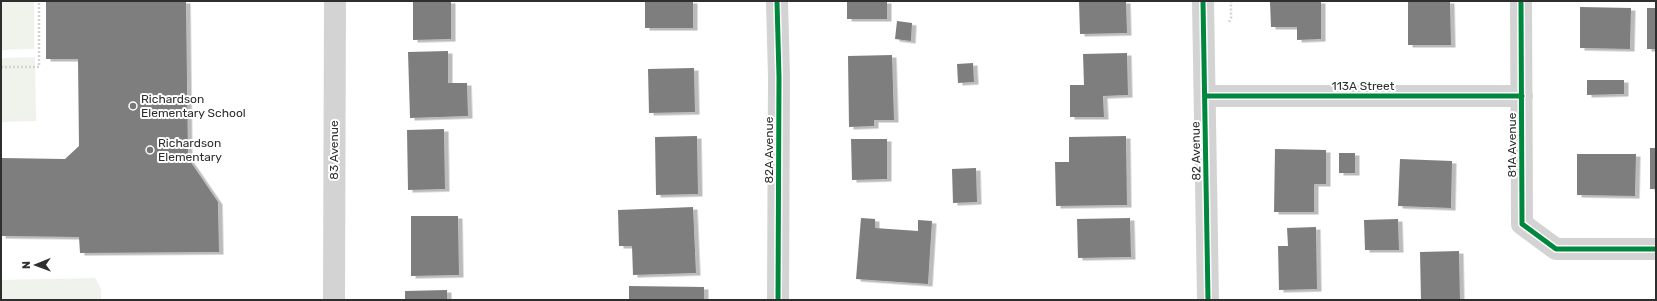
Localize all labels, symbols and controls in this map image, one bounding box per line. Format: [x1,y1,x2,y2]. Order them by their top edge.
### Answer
street label: 113A Street [1332,79,1395,93]
place label: Richardson Elementary School [141,92,246,120]
marker: Richardson Elementary School [128,101,138,111]
street label: 81A Avenue [1505,112,1519,178]
street label: 82A Avenue [762,116,776,184]
street label: 83 Avenue [327,120,341,180]
street label: 82 Avenue [1188,121,1204,181]
place label: Richardson Elementary [158,136,222,164]
marker: Richardson Elementary [145,145,155,155]
north arrow [16,245,56,285]
text: N [20,261,33,269]

